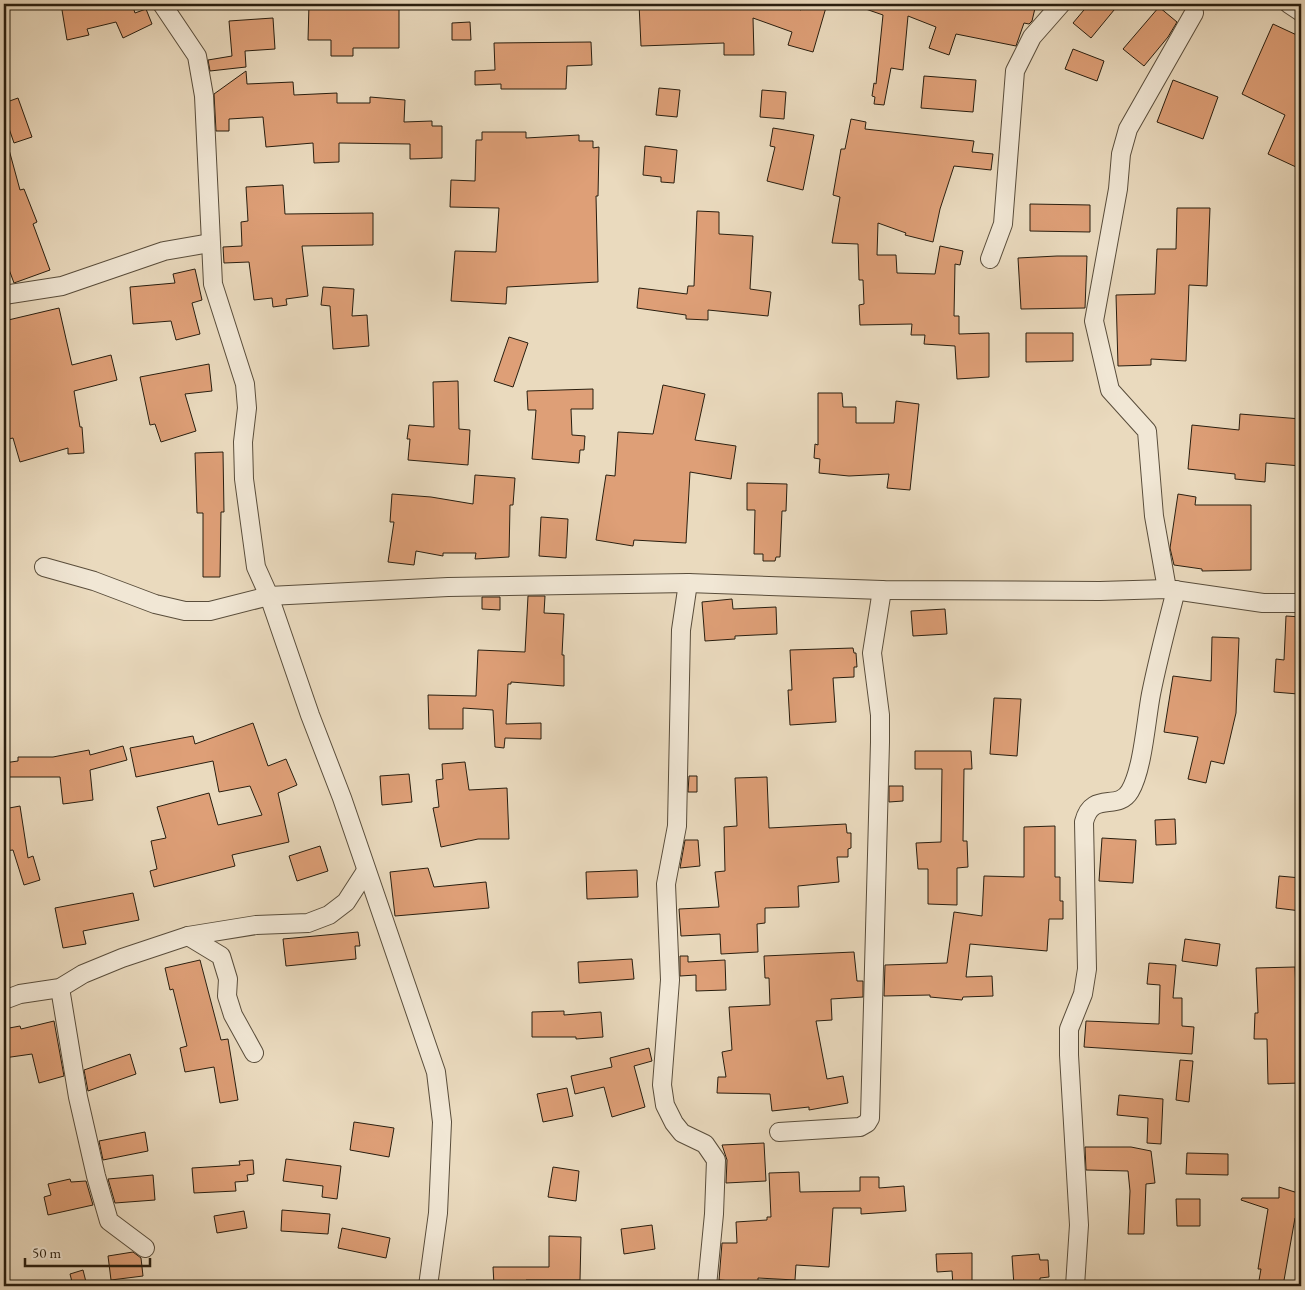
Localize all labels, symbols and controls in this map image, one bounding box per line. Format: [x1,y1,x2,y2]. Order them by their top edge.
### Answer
scale bar [25,1235,150,1267]
text: 50 m [32,1243,61,1262]

